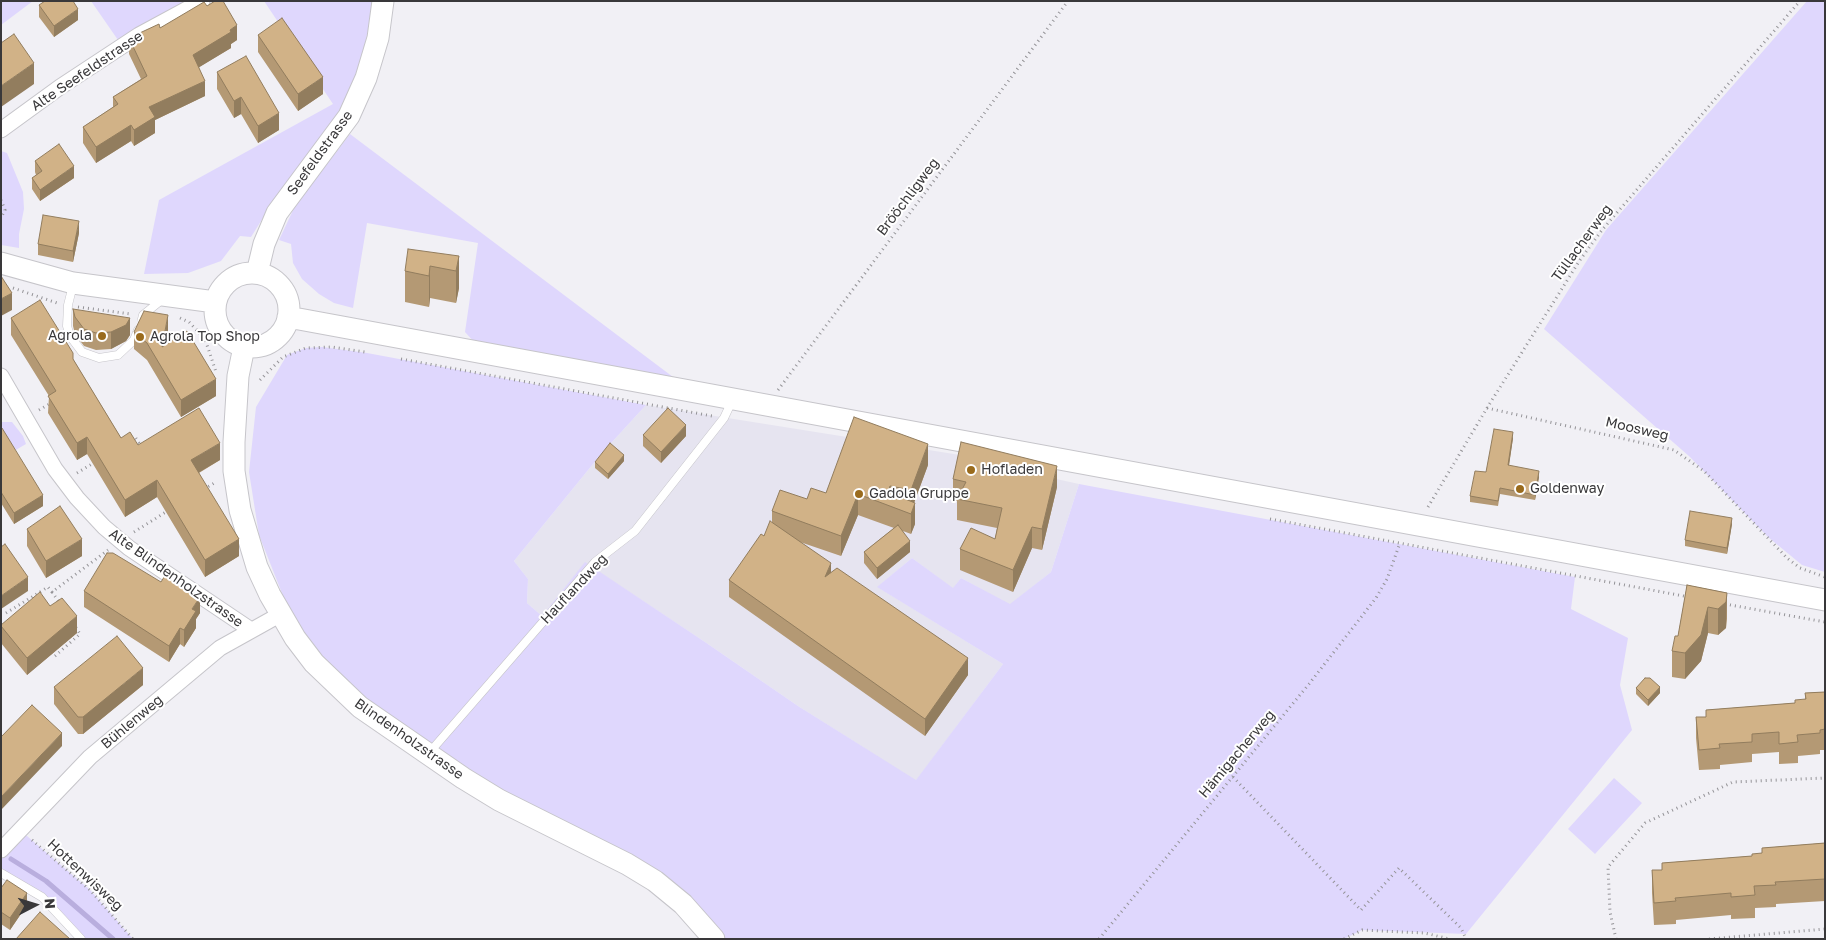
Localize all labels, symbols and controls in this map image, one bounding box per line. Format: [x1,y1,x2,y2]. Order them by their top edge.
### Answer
street label: Alte Seefeldstrasse [28,27,146,115]
street label: Seefeldstrasse [284,107,356,199]
street label: Brööchligweg [873,155,943,239]
street label: Tüllacherweg [1548,201,1616,285]
place label: Agrola [48,328,92,344]
place label: Agrola Top Shop [150,329,260,345]
marker: Agrola [96,330,108,342]
marker: Agrola Top Shop [134,331,146,343]
street label: Moosweg [1604,414,1670,444]
place label: Hofladen [981,462,1043,478]
marker: Hofladen [965,464,977,476]
place label: Goldenway [1530,481,1604,497]
marker: Goldenway [1514,483,1526,495]
place label: Gadola Gruppe [869,486,969,502]
marker: Gadola Gruppe [853,488,865,500]
street label: Alte Blindenholzstrasse [106,525,246,631]
street label: Hauflandweg [537,550,611,628]
street label: Bühlenweg [98,691,166,753]
street label: Blindenholzstrasse [351,695,467,783]
street label: Hämigacherweg [1195,707,1279,801]
street label: Hottenwisweg [44,836,126,914]
north arrow [10,880,60,930]
text: N [42,898,59,910]

